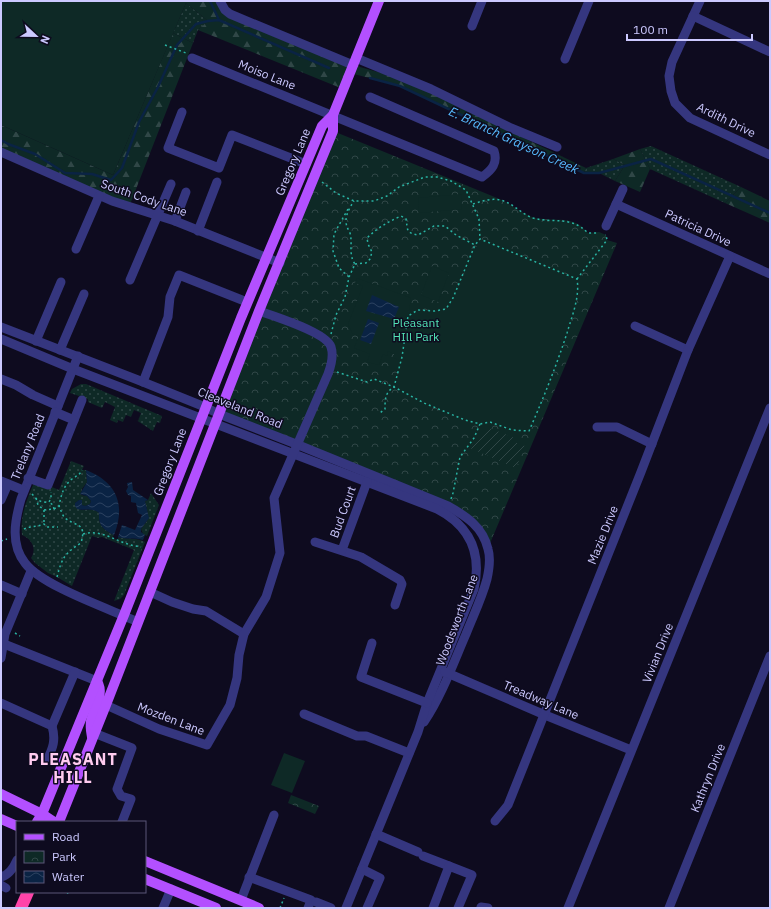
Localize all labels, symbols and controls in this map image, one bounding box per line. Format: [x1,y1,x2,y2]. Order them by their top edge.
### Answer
north arrow [16,16,56,56]
scale bar [627,16,752,42]
text: 100 m [633,22,668,37]
text: N [37,33,53,46]
street label: Moiso Lane [236,56,298,93]
street label: Ardith Drive [694,99,758,140]
water label: E. Branch Grayson Creek [446,103,582,178]
street label: Gregory Lane [272,126,314,198]
street label: South Cody Lane [99,176,190,219]
street label: Patricia Drive [663,206,734,250]
park label: Pleasant HIll Park [393,315,440,344]
street label: Cleaveland Road [196,384,285,431]
street label: Trelany Road [7,412,48,482]
street label: Gregory Lane [150,425,189,498]
street label: Bud Court [326,484,359,540]
street label: Mazie Drive [584,503,621,566]
street label: Woodsworth Lane [432,572,481,668]
street label: Vivian Drive [639,620,676,685]
street label: Treadway Lane [501,677,582,722]
street label: Mozden Lane [135,699,207,738]
street label: Kathryn Drive [687,741,728,814]
district label: PLEASANT HILL [28,749,118,787]
legend [16,821,146,893]
text: Road [52,829,80,844]
text: Park [52,849,77,864]
text: Water [52,869,85,884]

